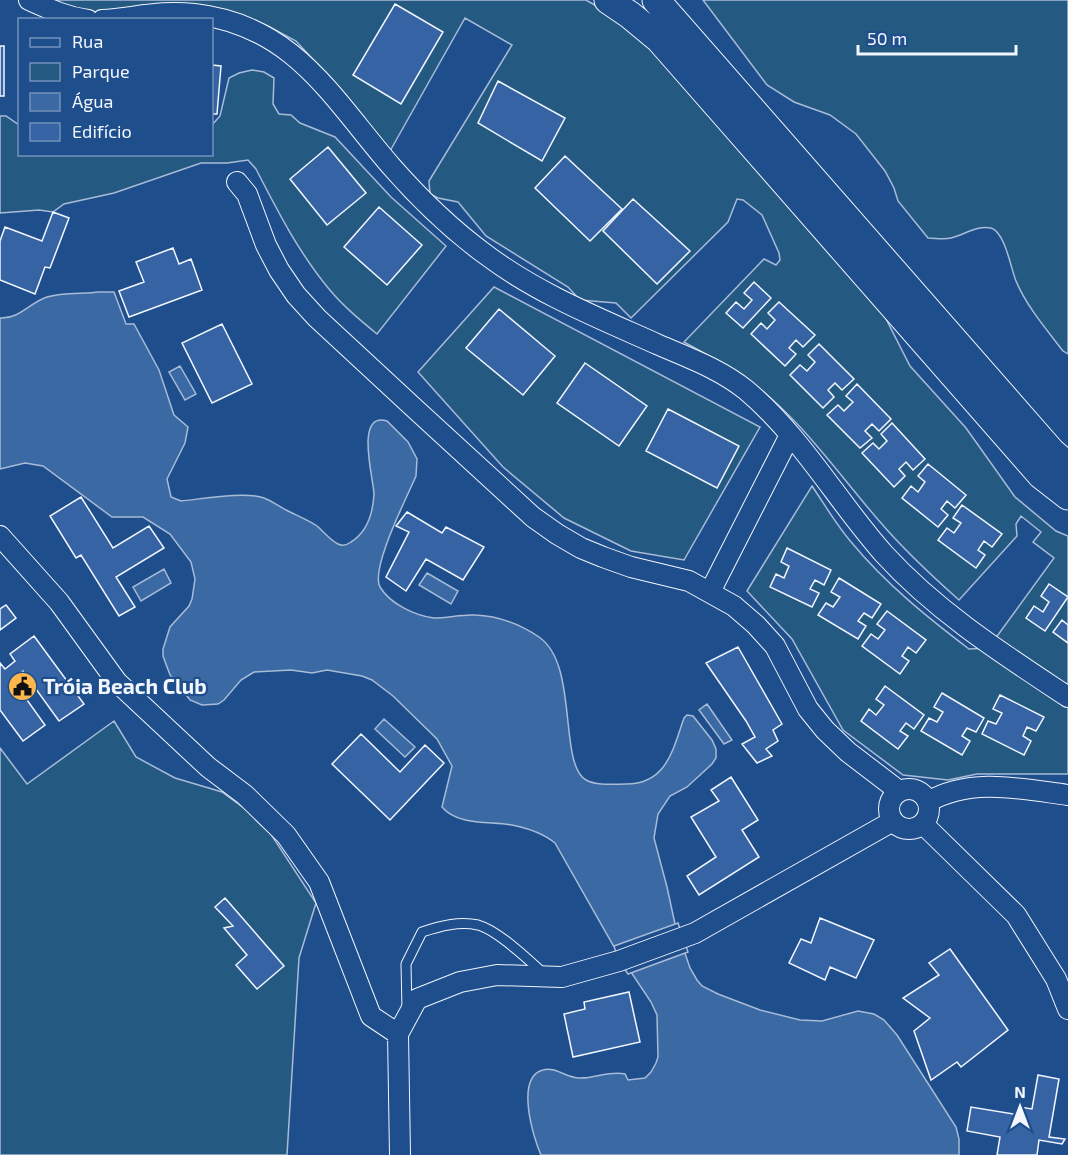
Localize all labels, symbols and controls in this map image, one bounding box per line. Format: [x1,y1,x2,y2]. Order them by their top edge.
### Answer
legend [18,18,213,156]
scale bar [858,18,1016,56]
text: 50 m [867,27,907,49]
text: Rua [72,30,103,52]
text: Parque [72,60,130,82]
text: Água [72,90,113,112]
text: Edifício [72,120,132,142]
public building icon: Tróia Beach Club [6,671,38,703]
place label: Tróia Beach Club [43,673,207,698]
north arrow [990,1077,1050,1137]
text: N [1014,1082,1026,1101]

